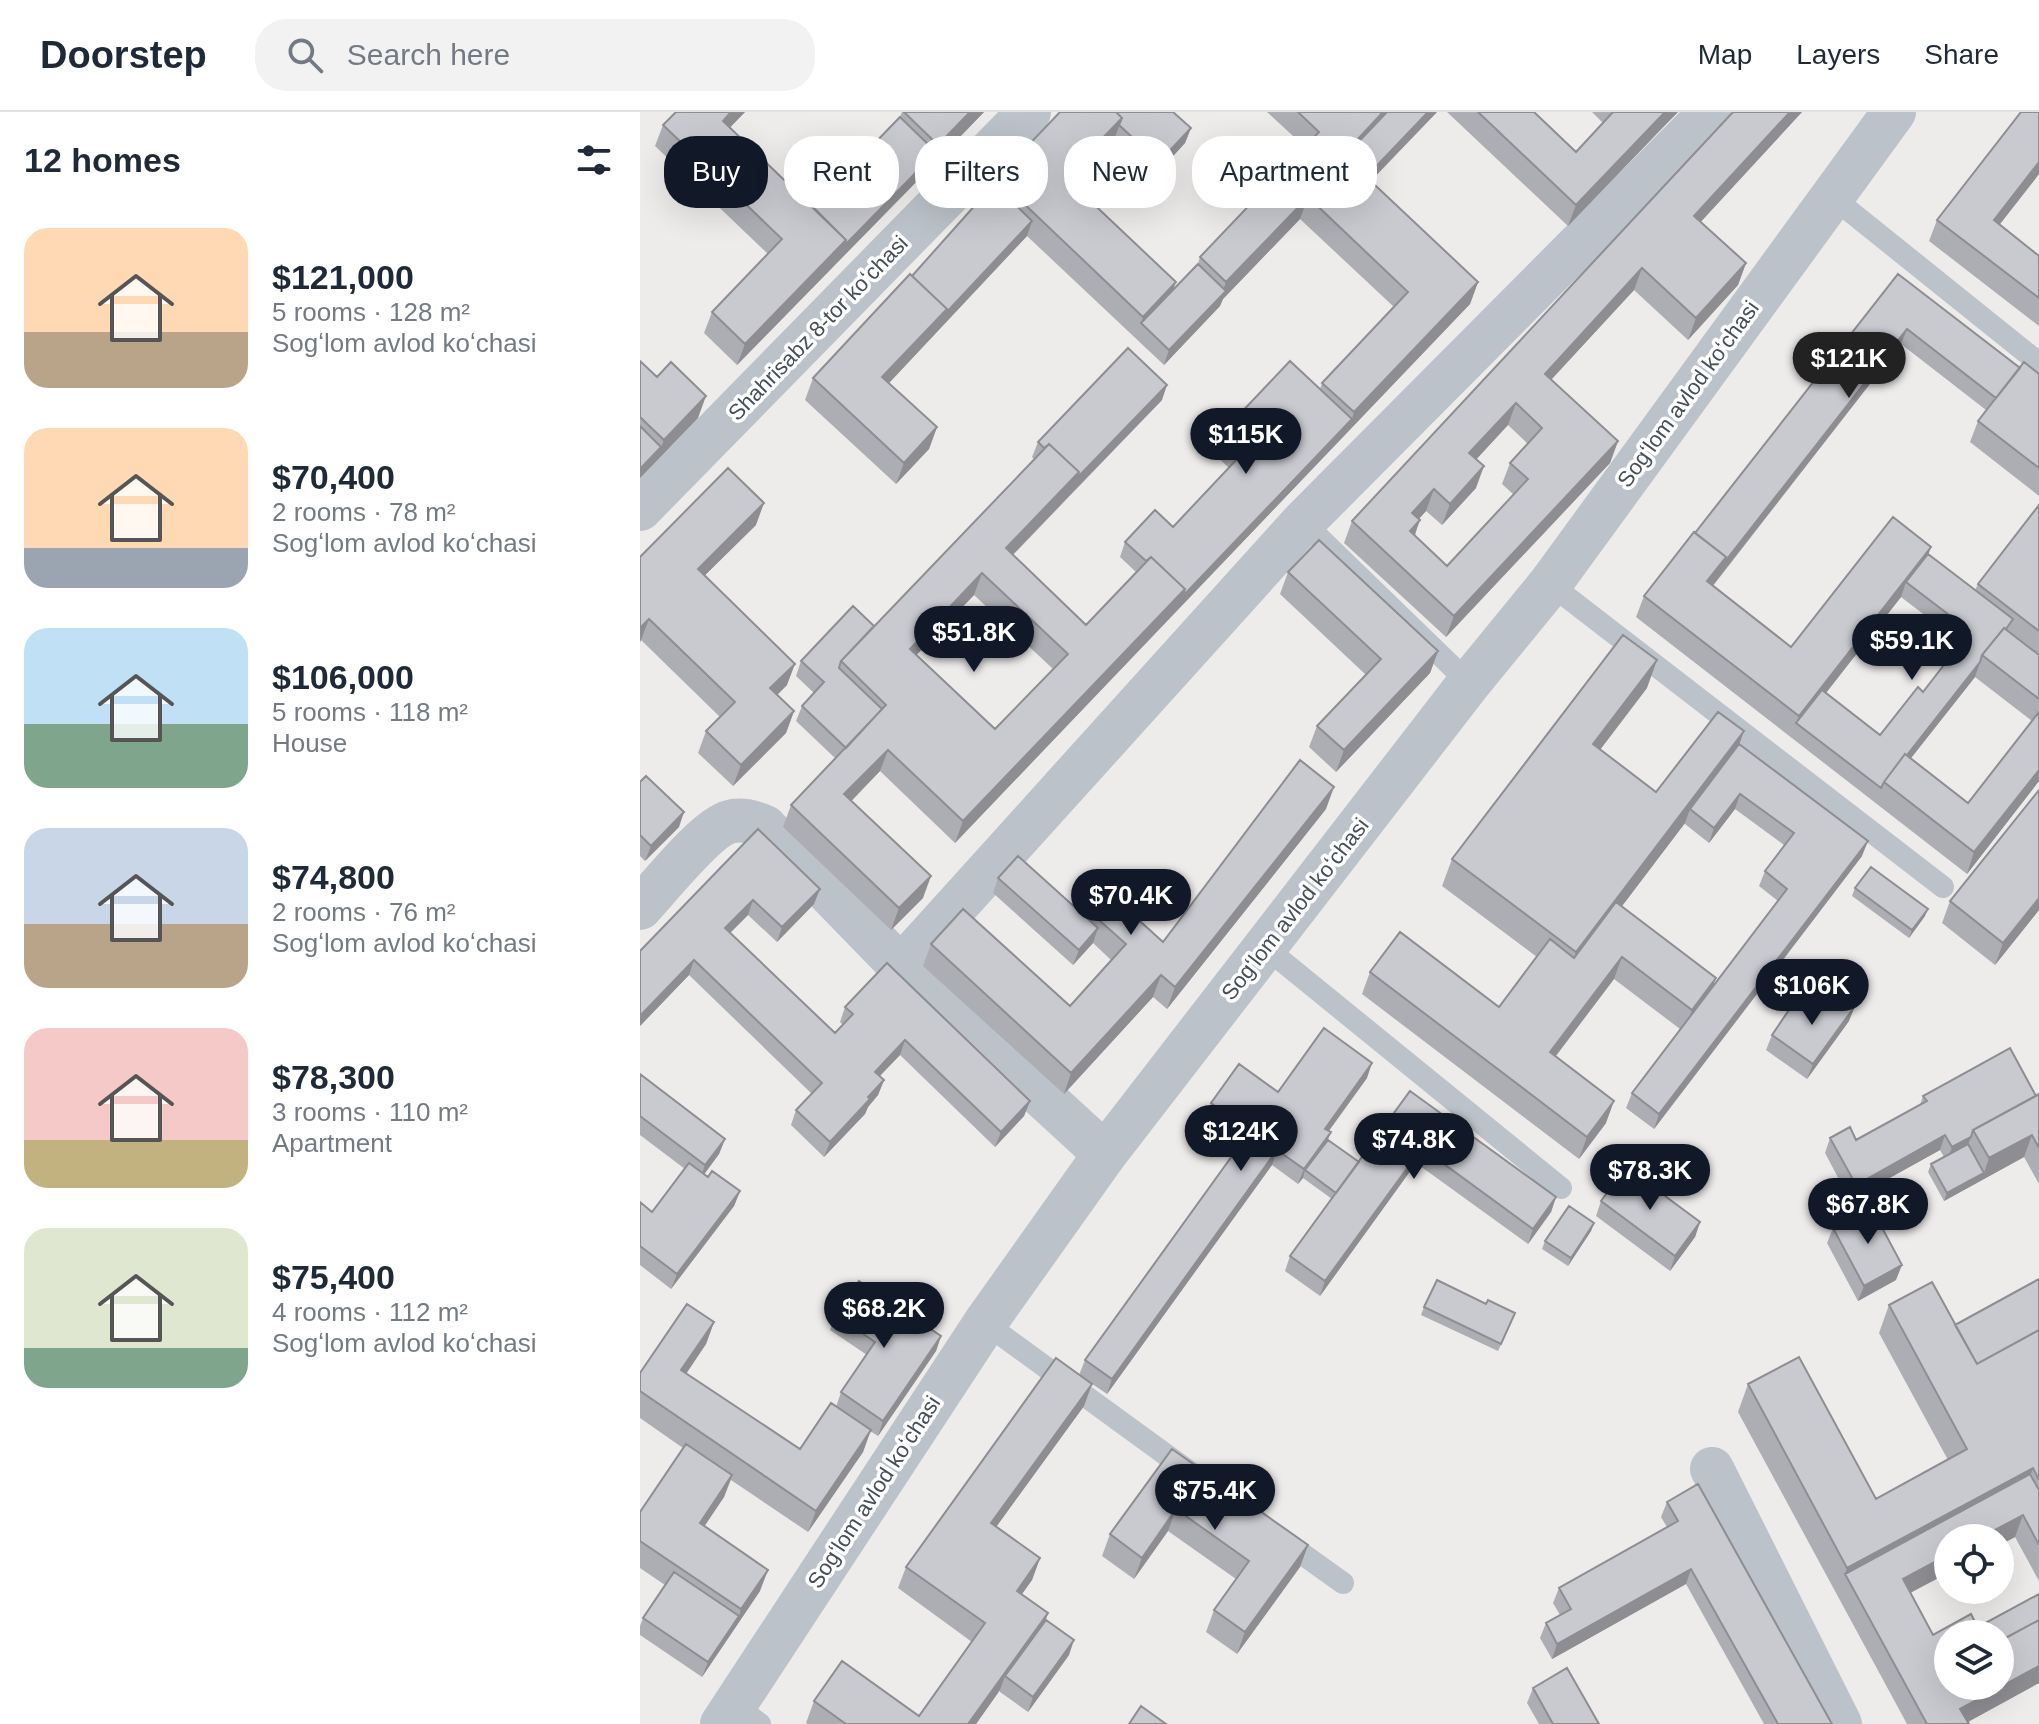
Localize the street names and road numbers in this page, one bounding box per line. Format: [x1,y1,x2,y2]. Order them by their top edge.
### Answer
street label: Shahrisabz 8-tor koʻchasi [723,230,913,426]
street label: Sogʻlom avlod koʻchasi [1612,296,1764,492]
street label: Sogʻlom avlod koʻchasi [1216,813,1374,1005]
street label: Sogʻlom avlod koʻchasi [803,1391,945,1593]

